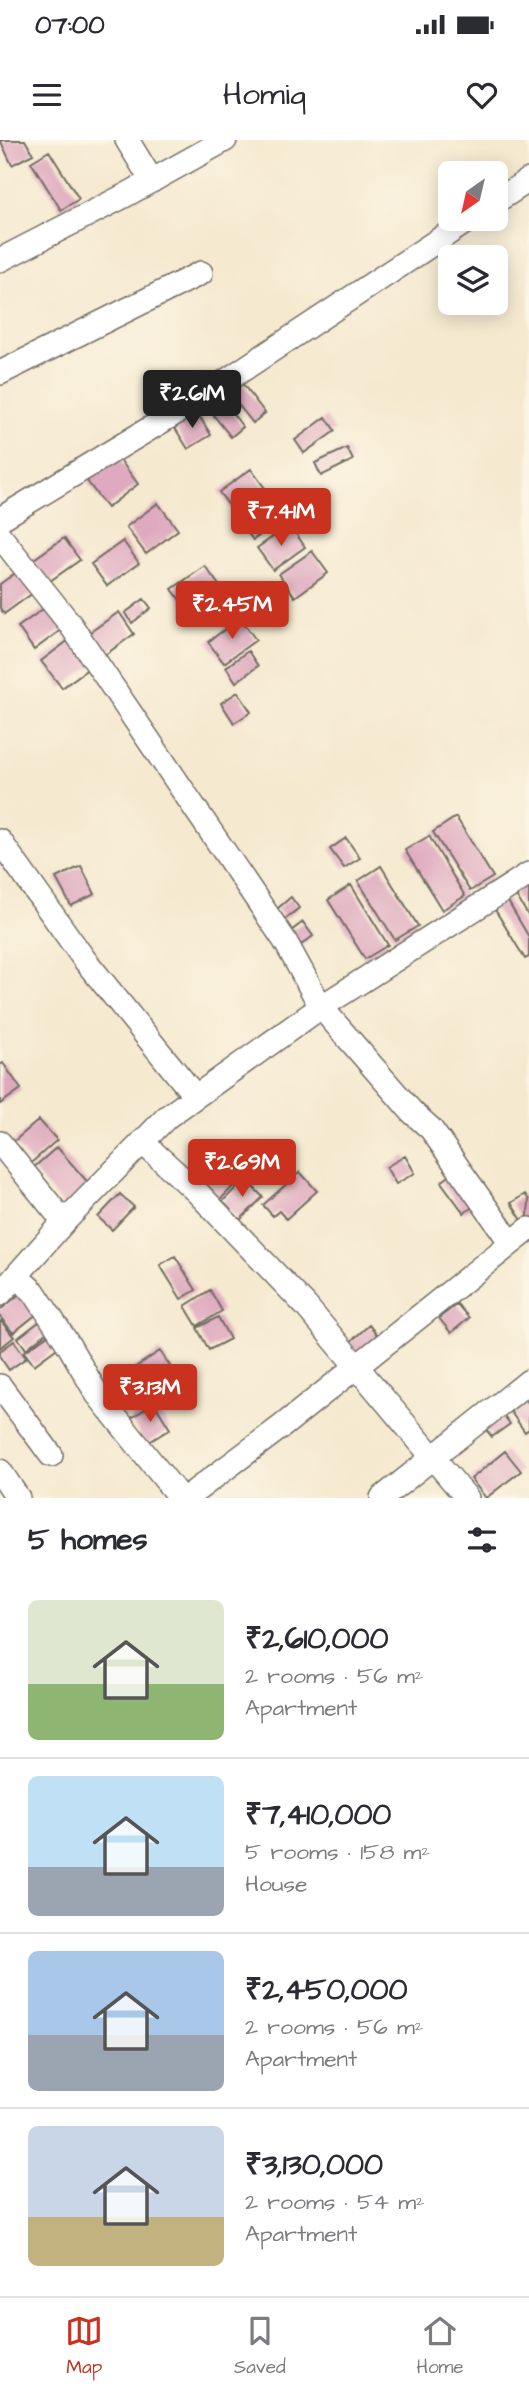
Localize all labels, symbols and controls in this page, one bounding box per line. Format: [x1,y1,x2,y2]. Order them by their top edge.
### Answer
text: 07:00 [35,7,105,43]
text: Homiq [223,72,306,117]
icon: menu [28,76,66,114]
icon: heart [463,76,501,114]
north arrow [438,161,508,231]
map controls [438,161,508,315]
button: layers [438,245,508,315]
pin: ₹2.61M [135,370,249,430]
text: ₹2.61M [159,377,225,409]
pin: ₹7.41M [224,488,338,548]
text: ₹7.41M [247,495,315,527]
pin: ₹2.45M [175,582,289,641]
text: ₹2.45M [192,588,272,620]
pin: ₹2.69M [185,1140,299,1199]
text: ₹2.69M [204,1146,280,1178]
pin: ₹3.13M [93,1364,207,1424]
text: ₹3.13M [119,1371,181,1403]
text: 5 homes [28,1519,148,1561]
icon: filters [463,1521,501,1559]
text: ₹2,610,000 [245,1618,388,1660]
icon: home [84,1628,168,1712]
text: 2 rooms · 56 m² [245,1660,423,1692]
text: Apartment [245,1692,357,1724]
text: ₹7,410,000 [245,1794,391,1836]
icon: home [84,1804,168,1888]
text: 5 rooms · 158 m² [245,1836,430,1868]
text: House [245,1868,308,1900]
text: ₹2,450,000 [245,1969,407,2011]
icon: home [84,1979,168,2063]
text: 2 rooms · 56 m² [245,2011,423,2043]
text: Apartment [245,2043,357,2075]
text: ₹3,130,000 [245,2144,383,2186]
icon: home [84,2154,168,2238]
text: 2 rooms · 54 m² [245,2186,425,2218]
text: Apartment [245,2218,357,2250]
tab: Map [65,2312,103,2381]
tab: Saved [234,2312,286,2381]
tab: Home [416,2312,464,2381]

